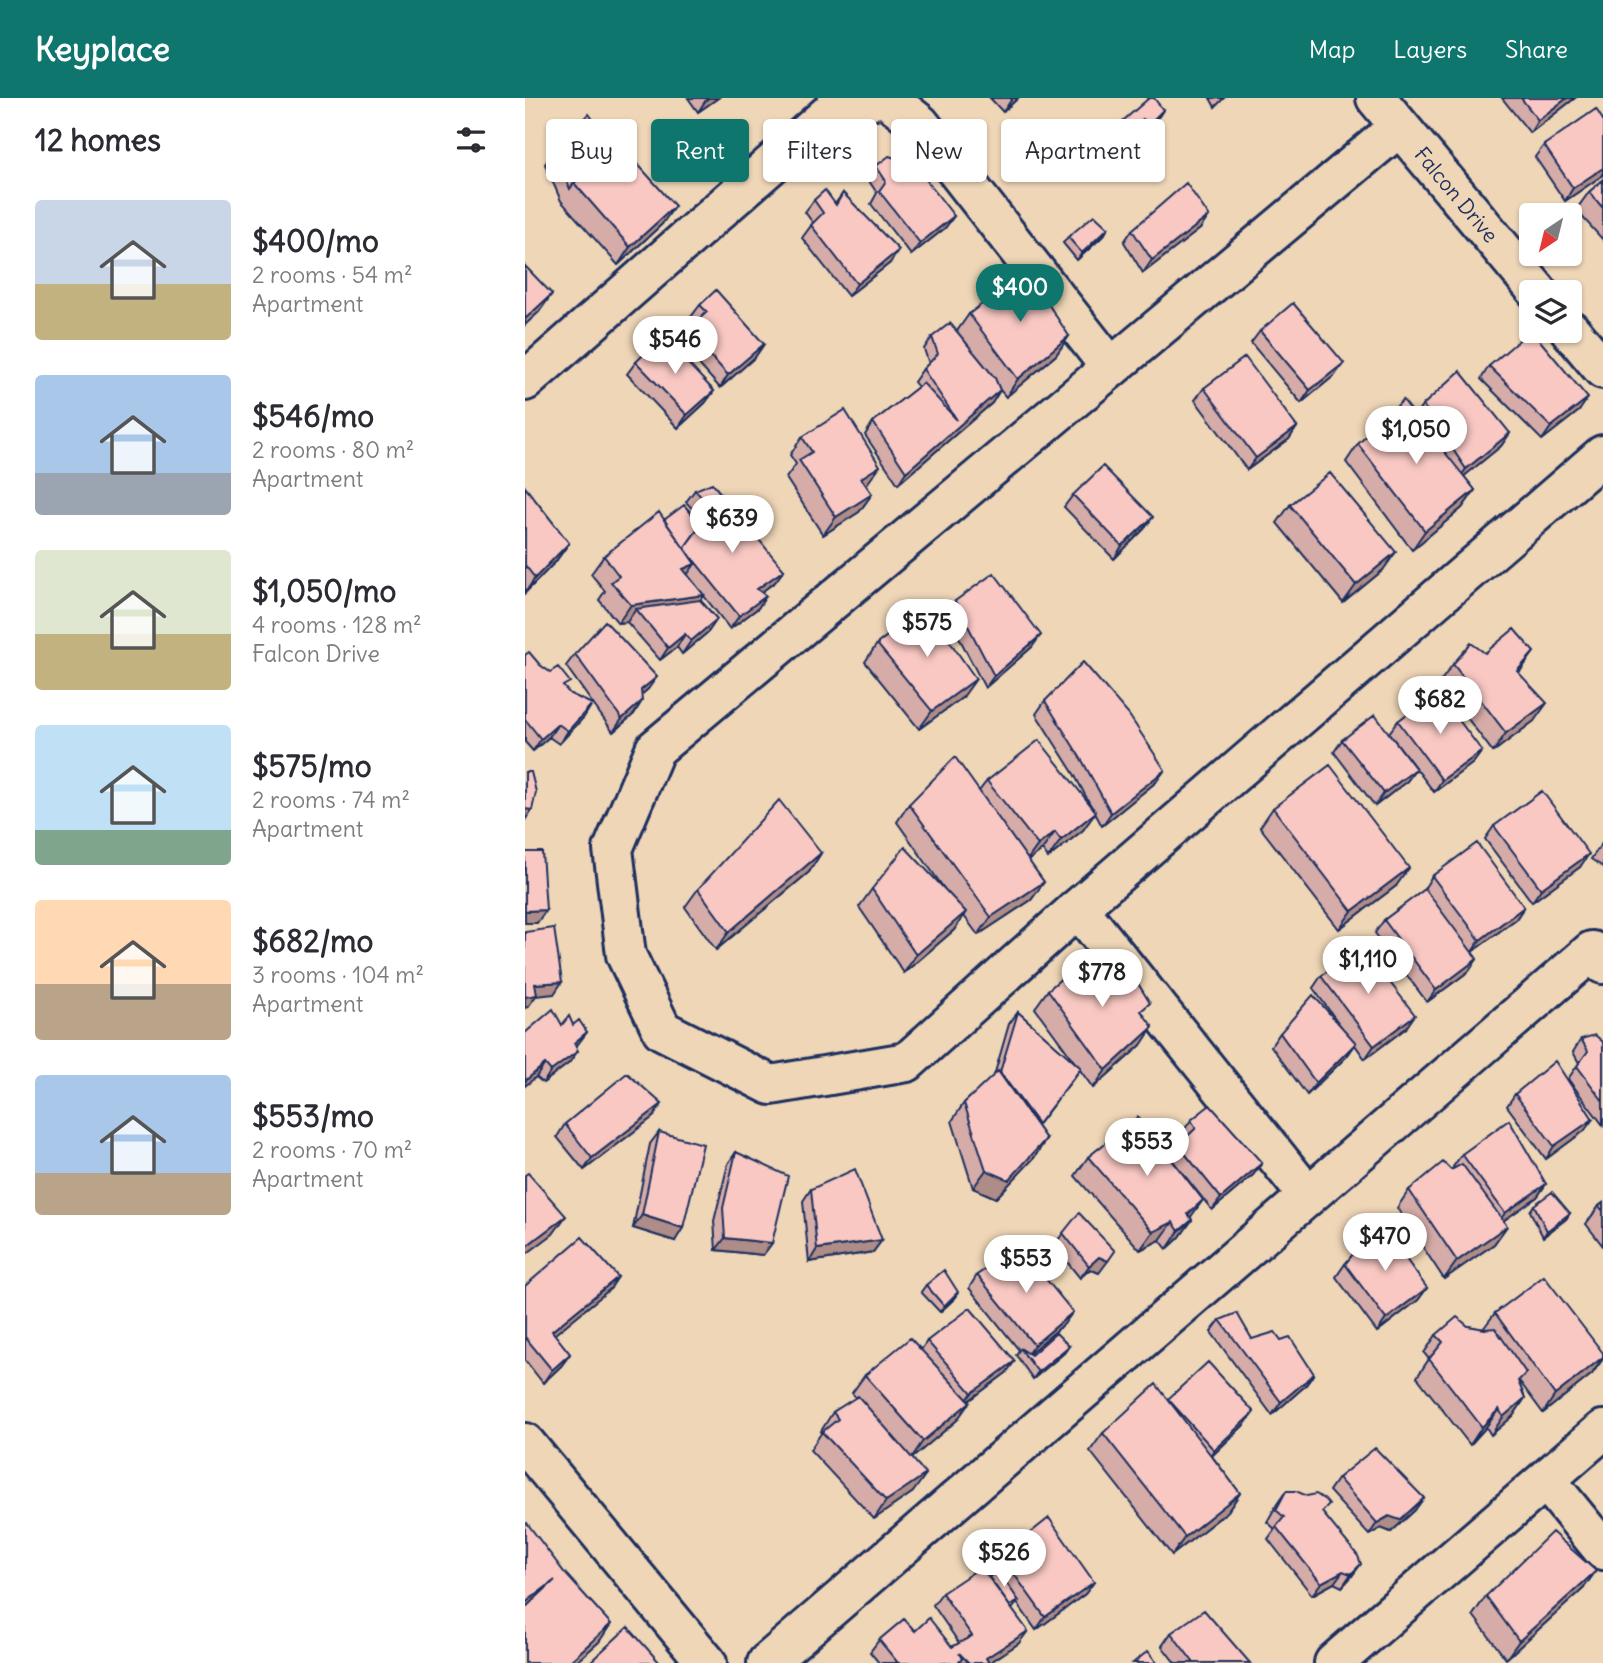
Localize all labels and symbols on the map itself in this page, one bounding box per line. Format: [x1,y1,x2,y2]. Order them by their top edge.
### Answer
street label: Falcon Drive [1409,141,1504,248]
north arrow [1519,203,1582,266]
pin: $400 [979,264,1061,324]
pin: $546 [634,316,716,376]
pin: $1,050 [1359,406,1473,466]
pin: $639 [691,496,773,555]
pin: $575 [886,600,968,659]
pin: $682 [1399,676,1481,736]
pin: $1,110 [1311,936,1425,996]
pin: $778 [1061,950,1143,1009]
pin: $553 [1106,1118,1188,1178]
pin: $470 [1344,1214,1426,1273]
pin: $553 [985,1236,1067,1295]
pin: $526 [963,1530,1045,1589]

